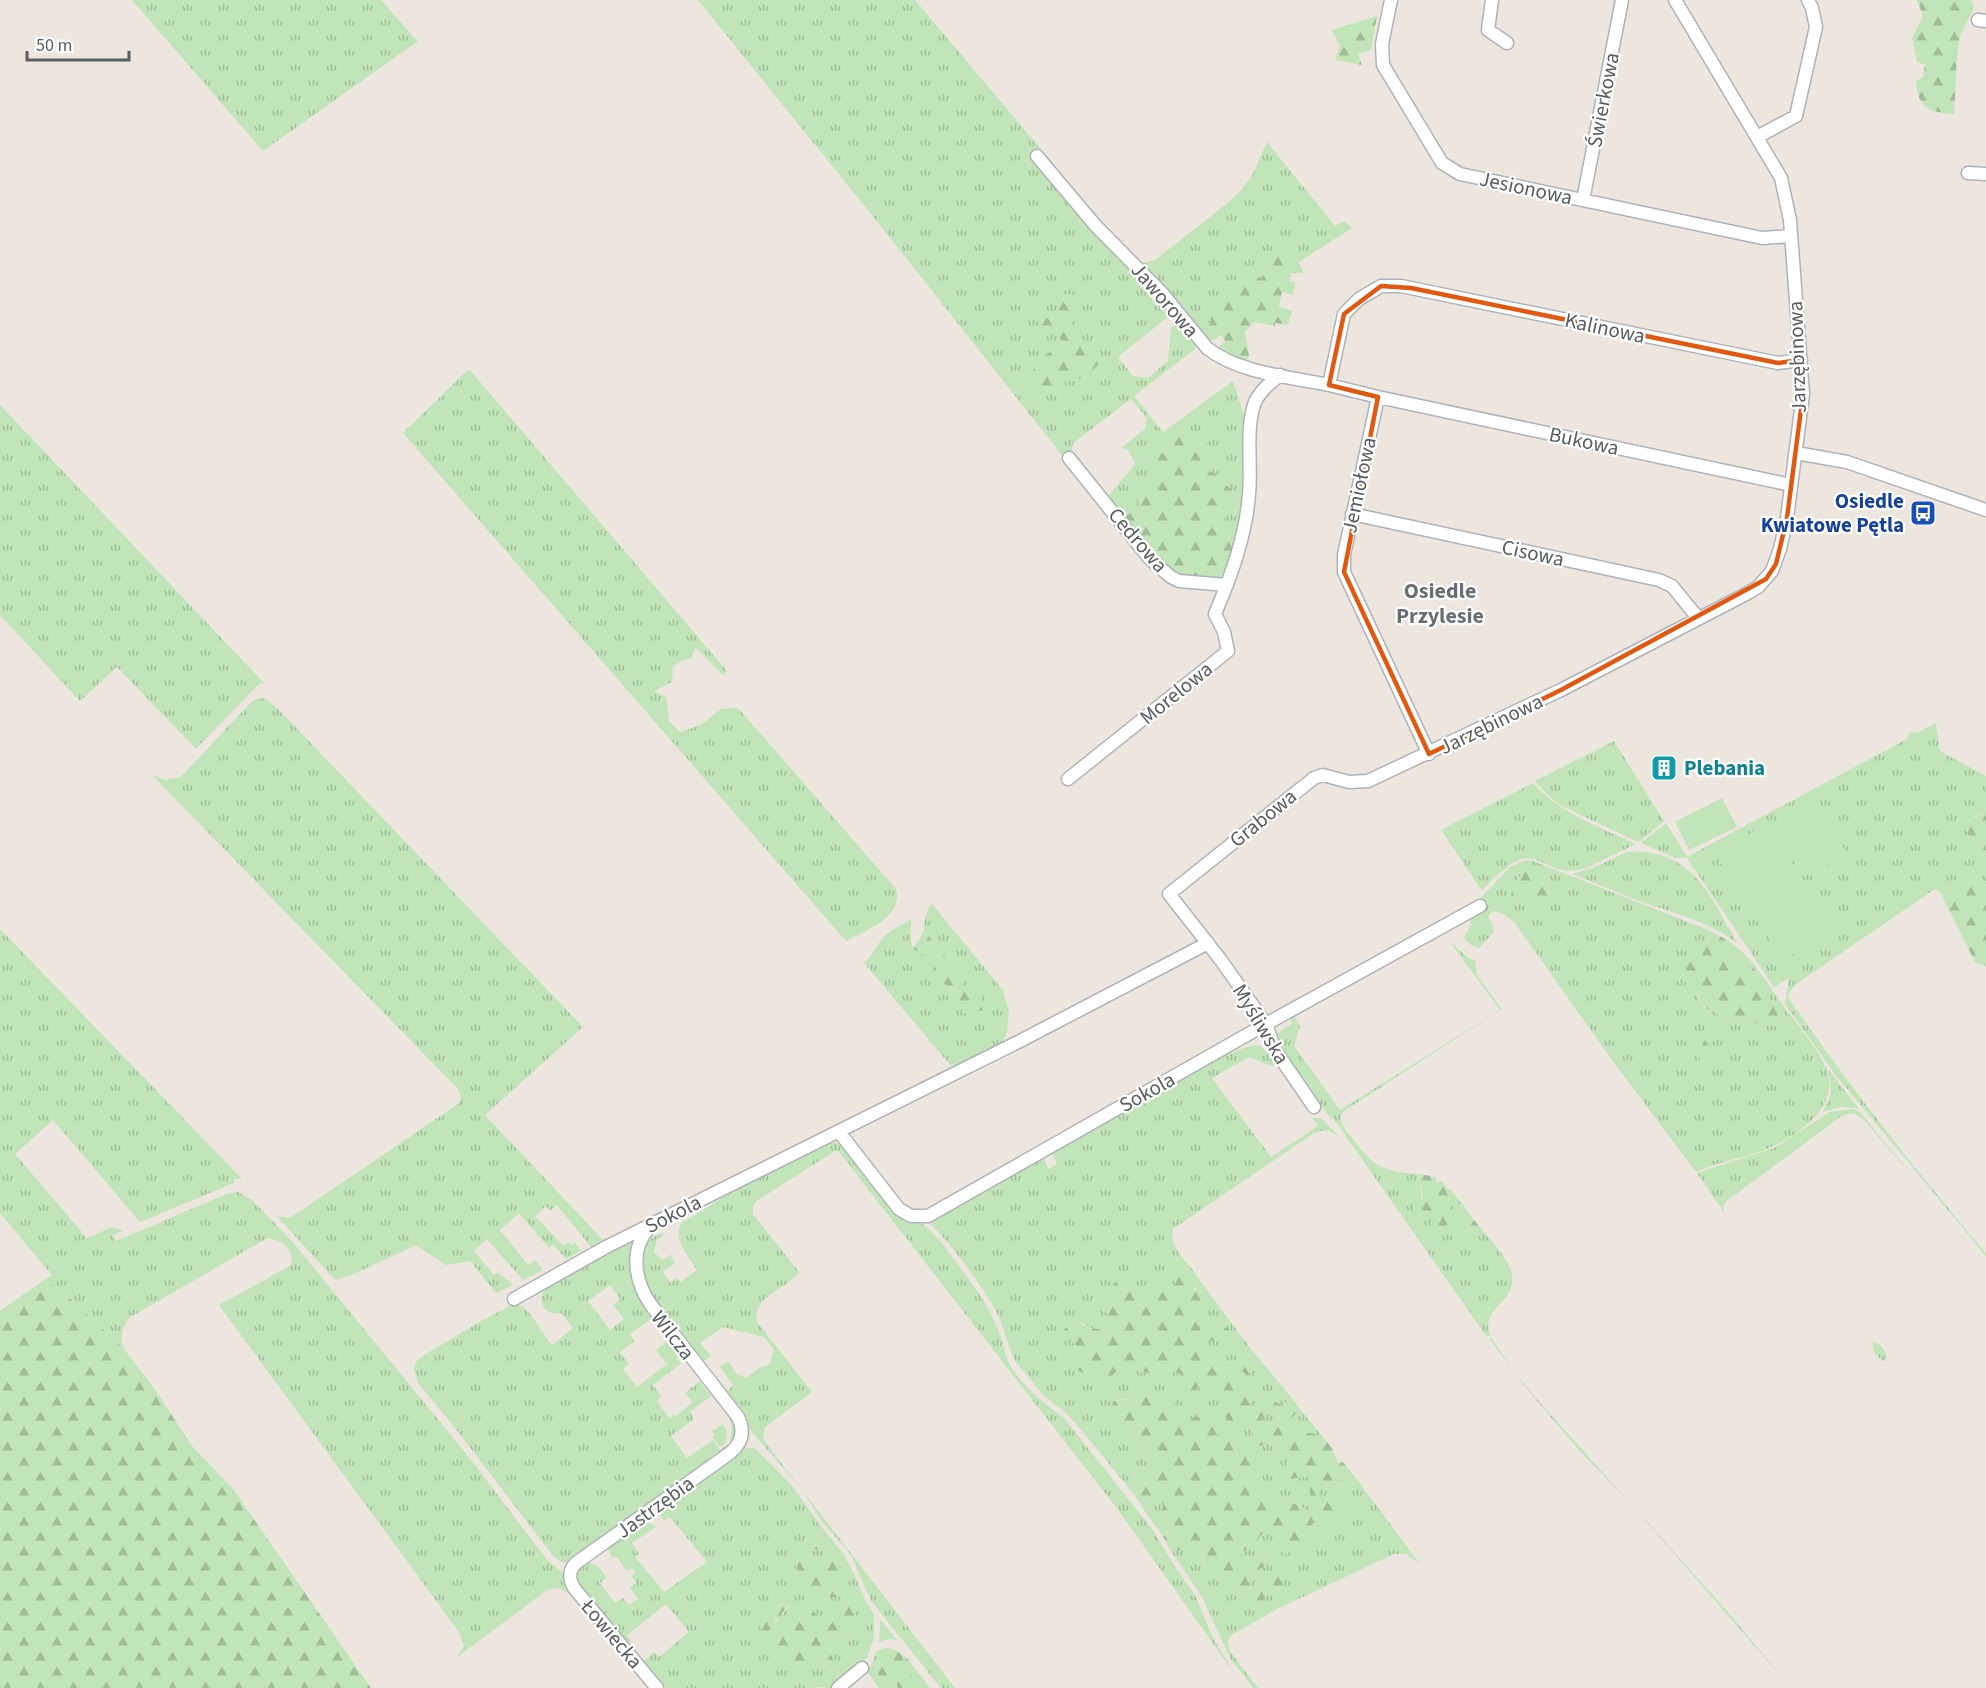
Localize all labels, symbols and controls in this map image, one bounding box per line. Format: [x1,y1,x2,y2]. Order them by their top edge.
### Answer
scale bar [27,24,129,62]
text: 50 m [36,33,72,58]
street label: Świerkowa [1579,50,1627,150]
street label: Jesionowa [1477,164,1575,212]
street label: Jaworowa [1124,256,1206,344]
street label: Jarzębinowa [1780,300,1814,414]
street label: Kalinowa [1562,305,1648,351]
street label: Bukowa [1546,419,1622,463]
street label: Jemiołowa [1334,434,1384,536]
place label: Osiedle Kwiatowe Pętla [1761,486,1904,540]
bus stop icon: Osiedle Kwiatowe Pętla [1908,498,1938,528]
street label: Cedrowa [1101,501,1175,579]
street label: Cisowa [1499,532,1567,574]
district label: Osiedle Przylesie [1396,575,1484,632]
street label: Morelowa [1133,654,1219,732]
street label: Jarzębinowa [1434,686,1548,762]
building icon: Plebania [1649,753,1679,783]
place label: Plebania [1684,753,1765,783]
street label: Grabowa [1223,782,1303,854]
street label: Myśliwska [1225,978,1297,1070]
street label: Sokola [1114,1064,1180,1120]
street label: Sokola [639,1187,707,1241]
street label: Wilcza [644,1304,702,1366]
street label: Jastrzębia [610,1468,700,1546]
street label: Łowiecka [573,1592,650,1675]

